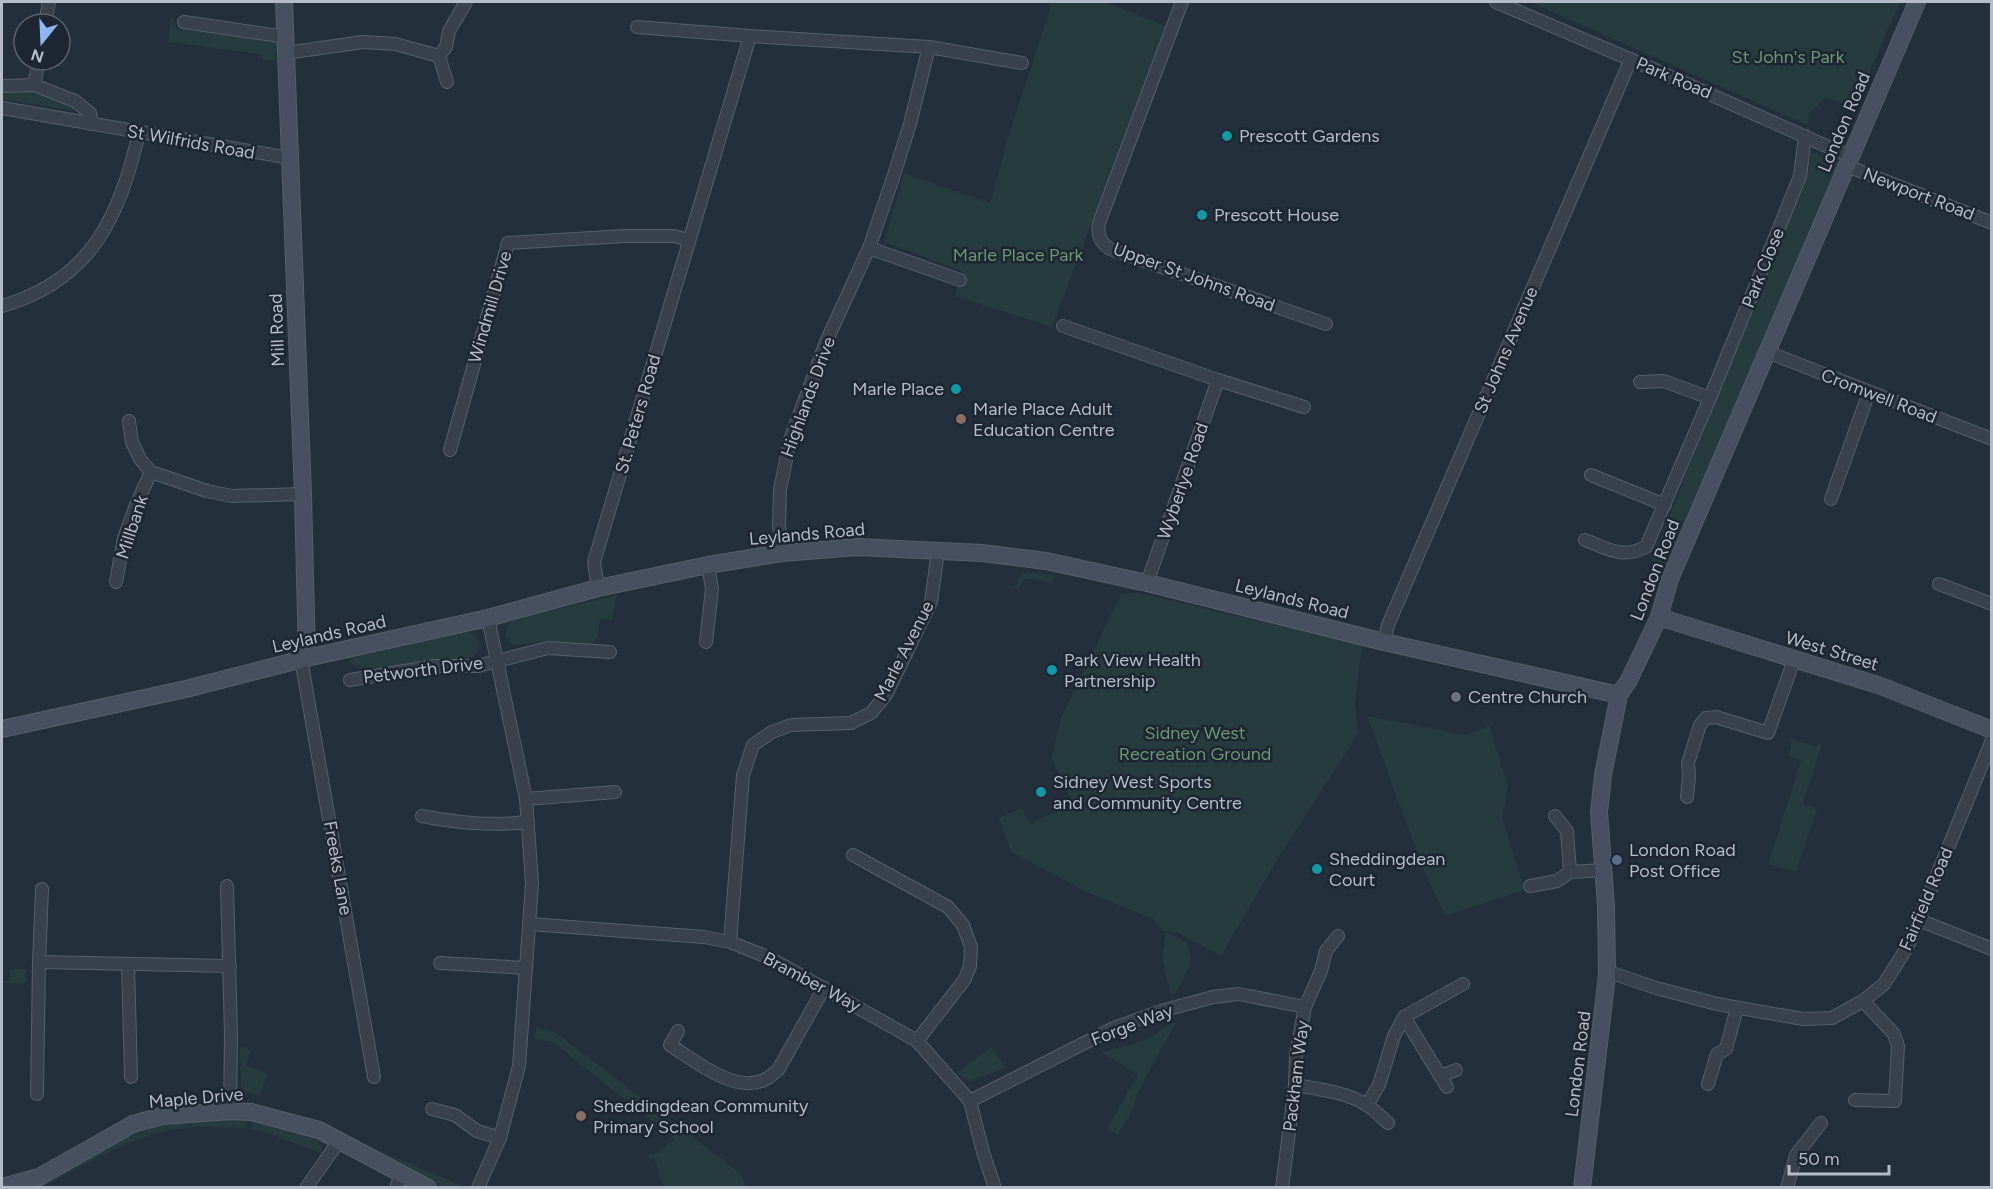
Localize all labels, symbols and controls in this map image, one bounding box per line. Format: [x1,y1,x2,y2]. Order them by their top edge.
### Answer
north arrow [12,12,72,72]
text: N [29,45,46,67]
park label: St John's Park [1732,46,1845,68]
street label: Park Road [1633,52,1715,104]
street label: London Road [1813,69,1875,175]
street label: St Wilfrids Road [125,120,257,164]
place label: Prescott Gardens [1239,125,1380,147]
marker: Prescott Gardens [1220,129,1234,143]
street label: Newport Road [1860,163,1978,225]
place label: Prescott House [1214,204,1339,226]
marker: Prescott House [1195,208,1209,222]
street label: Park Close [1737,225,1789,311]
street label: Upper St Johns Road [1110,237,1278,317]
park label: Marle Place Park [953,244,1084,266]
street label: Windmill Drive [464,248,517,366]
street label: St Johns Avenue [1469,283,1543,417]
street label: Mill Road [265,293,289,367]
street label: Highlands Drive [776,334,840,460]
street label: St. Peters Road [610,352,666,476]
street label: Cromwell Road [1818,364,1940,428]
place label: Marle Place [852,378,944,400]
marker: Marle Place [949,382,963,396]
place label: Marle Place Adult Education Centre [973,398,1115,441]
marker: Marle Place Adult Education Centre [954,412,968,426]
street label: Wyberlye Road [1153,420,1213,542]
street label: Millbank [111,492,153,562]
street label: London Road [1626,516,1684,624]
street label: Leylands Road [748,518,866,550]
street label: Leylands Road [1233,574,1351,624]
street label: Marle Avenue [869,597,939,705]
street label: Leylands Road [270,610,388,658]
street label: West Street [1783,626,1881,676]
place label: Park View Health Partnership [1064,649,1201,692]
street label: Petworth Drive [362,652,484,688]
marker: Park View Health Partnership [1045,663,1059,677]
place label: Centre Church [1468,686,1587,708]
marker: Centre Church [1449,690,1463,704]
park label: Sidney West Recreation Ground [1119,722,1271,765]
place label: Sidney West Sports and Community Centre [1053,771,1242,814]
marker: Sidney West Sports and Community Centre [1034,785,1048,799]
street label: Freeks Lane [319,819,357,917]
place label: London Road Post Office [1629,839,1736,882]
street label: Fairfield Road [1894,844,1958,954]
place label: Sheddingdean Court [1329,848,1445,891]
marker: London Road Post Office [1610,853,1624,867]
marker: Sheddingdean Court [1310,862,1324,876]
street label: Bramber Way [759,947,865,1017]
street label: Forge Way [1088,999,1177,1051]
street label: London Road [1561,1010,1595,1118]
street label: Packham Way [1278,1019,1314,1133]
street label: Maple Drive [148,1083,244,1113]
place label: Sheddingdean Community Primary School [593,1095,809,1138]
marker: Sheddingdean Community Primary School [574,1109,588,1123]
scale bar [1789,1138,1890,1176]
text: 50 m [1798,1148,1840,1170]

